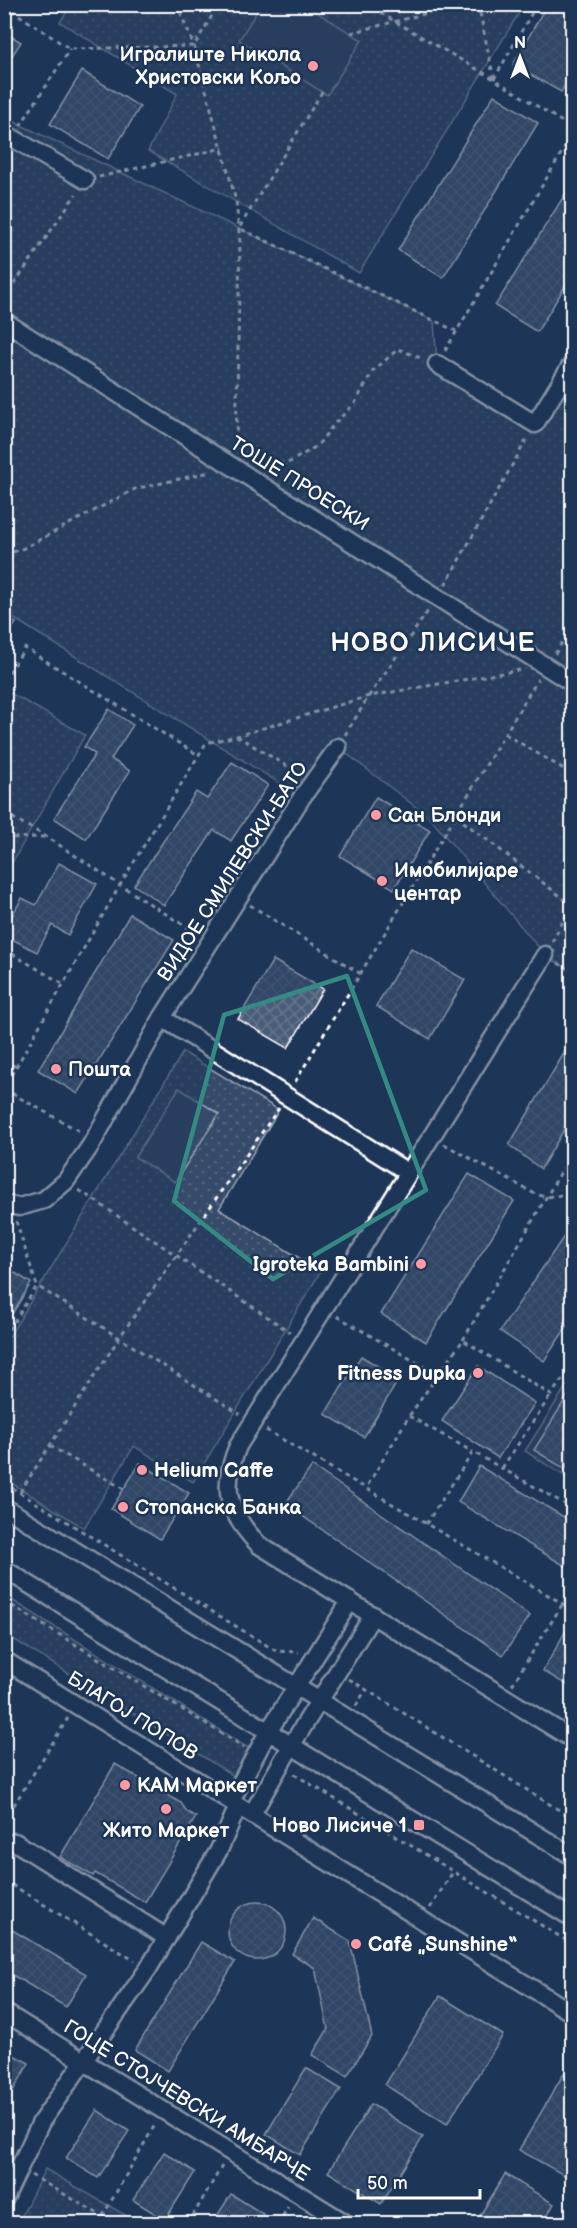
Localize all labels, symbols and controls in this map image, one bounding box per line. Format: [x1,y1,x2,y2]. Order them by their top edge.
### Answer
north arrow [490,27,550,87]
text: N [514,34,526,53]
place label: Игралиште Никола Христовски Кољо [120,43,301,90]
marker: Игралиште Никола Христовски Кољо [306,59,320,73]
street label: ТОШЕ ПРОЕСКИ [226,432,373,536]
district label: НОВО ЛИСИЧЕ [330,628,536,659]
street label: ВИДОЕ СМИЛЕВСКИ-БАТО [153,757,313,986]
place label: Сан Блонди [388,804,501,828]
marker: Сан Блонди [369,808,383,822]
place label: Имобилијаре центар [394,859,518,906]
marker: Имобилијаре центар [375,874,389,888]
place label: Пошта [68,1058,131,1082]
marker: Пошта [49,1062,63,1076]
place label: Igroteka Bambini [252,1253,409,1277]
marker: Igroteka Bambini [414,1257,428,1271]
place label: Fitness Dupka [337,1362,466,1386]
marker: Fitness Dupka [471,1366,485,1380]
place label: Helium Caffe [154,1459,273,1483]
marker: Helium Caffe [135,1463,149,1477]
place label: Стопанска Банка [135,1496,302,1520]
marker: Стопанска Банка [116,1500,130,1514]
street label: БЛАГОЈ ПОПОВ [63,1666,202,1766]
place label: КАМ Маркет [137,1774,257,1798]
marker: КАМ Маркет [118,1778,132,1792]
marker: Жито Маркет [159,1802,173,1816]
place label: Ново Лисиче 1 [272,1814,407,1838]
marker: Ново Лисиче 1 [412,1818,426,1832]
place label: Жито Маркет [103,1819,230,1843]
place label: Café „Sunshine“ [368,1933,518,1957]
marker: Café „Sunshine“ [349,1937,363,1951]
street label: ГОЦЕ СТОЈЧЕВСКИ АМБАРЧЕ [59,2015,314,2187]
scale bar [358,2162,480,2200]
text: 50 m [367,2173,408,2194]

